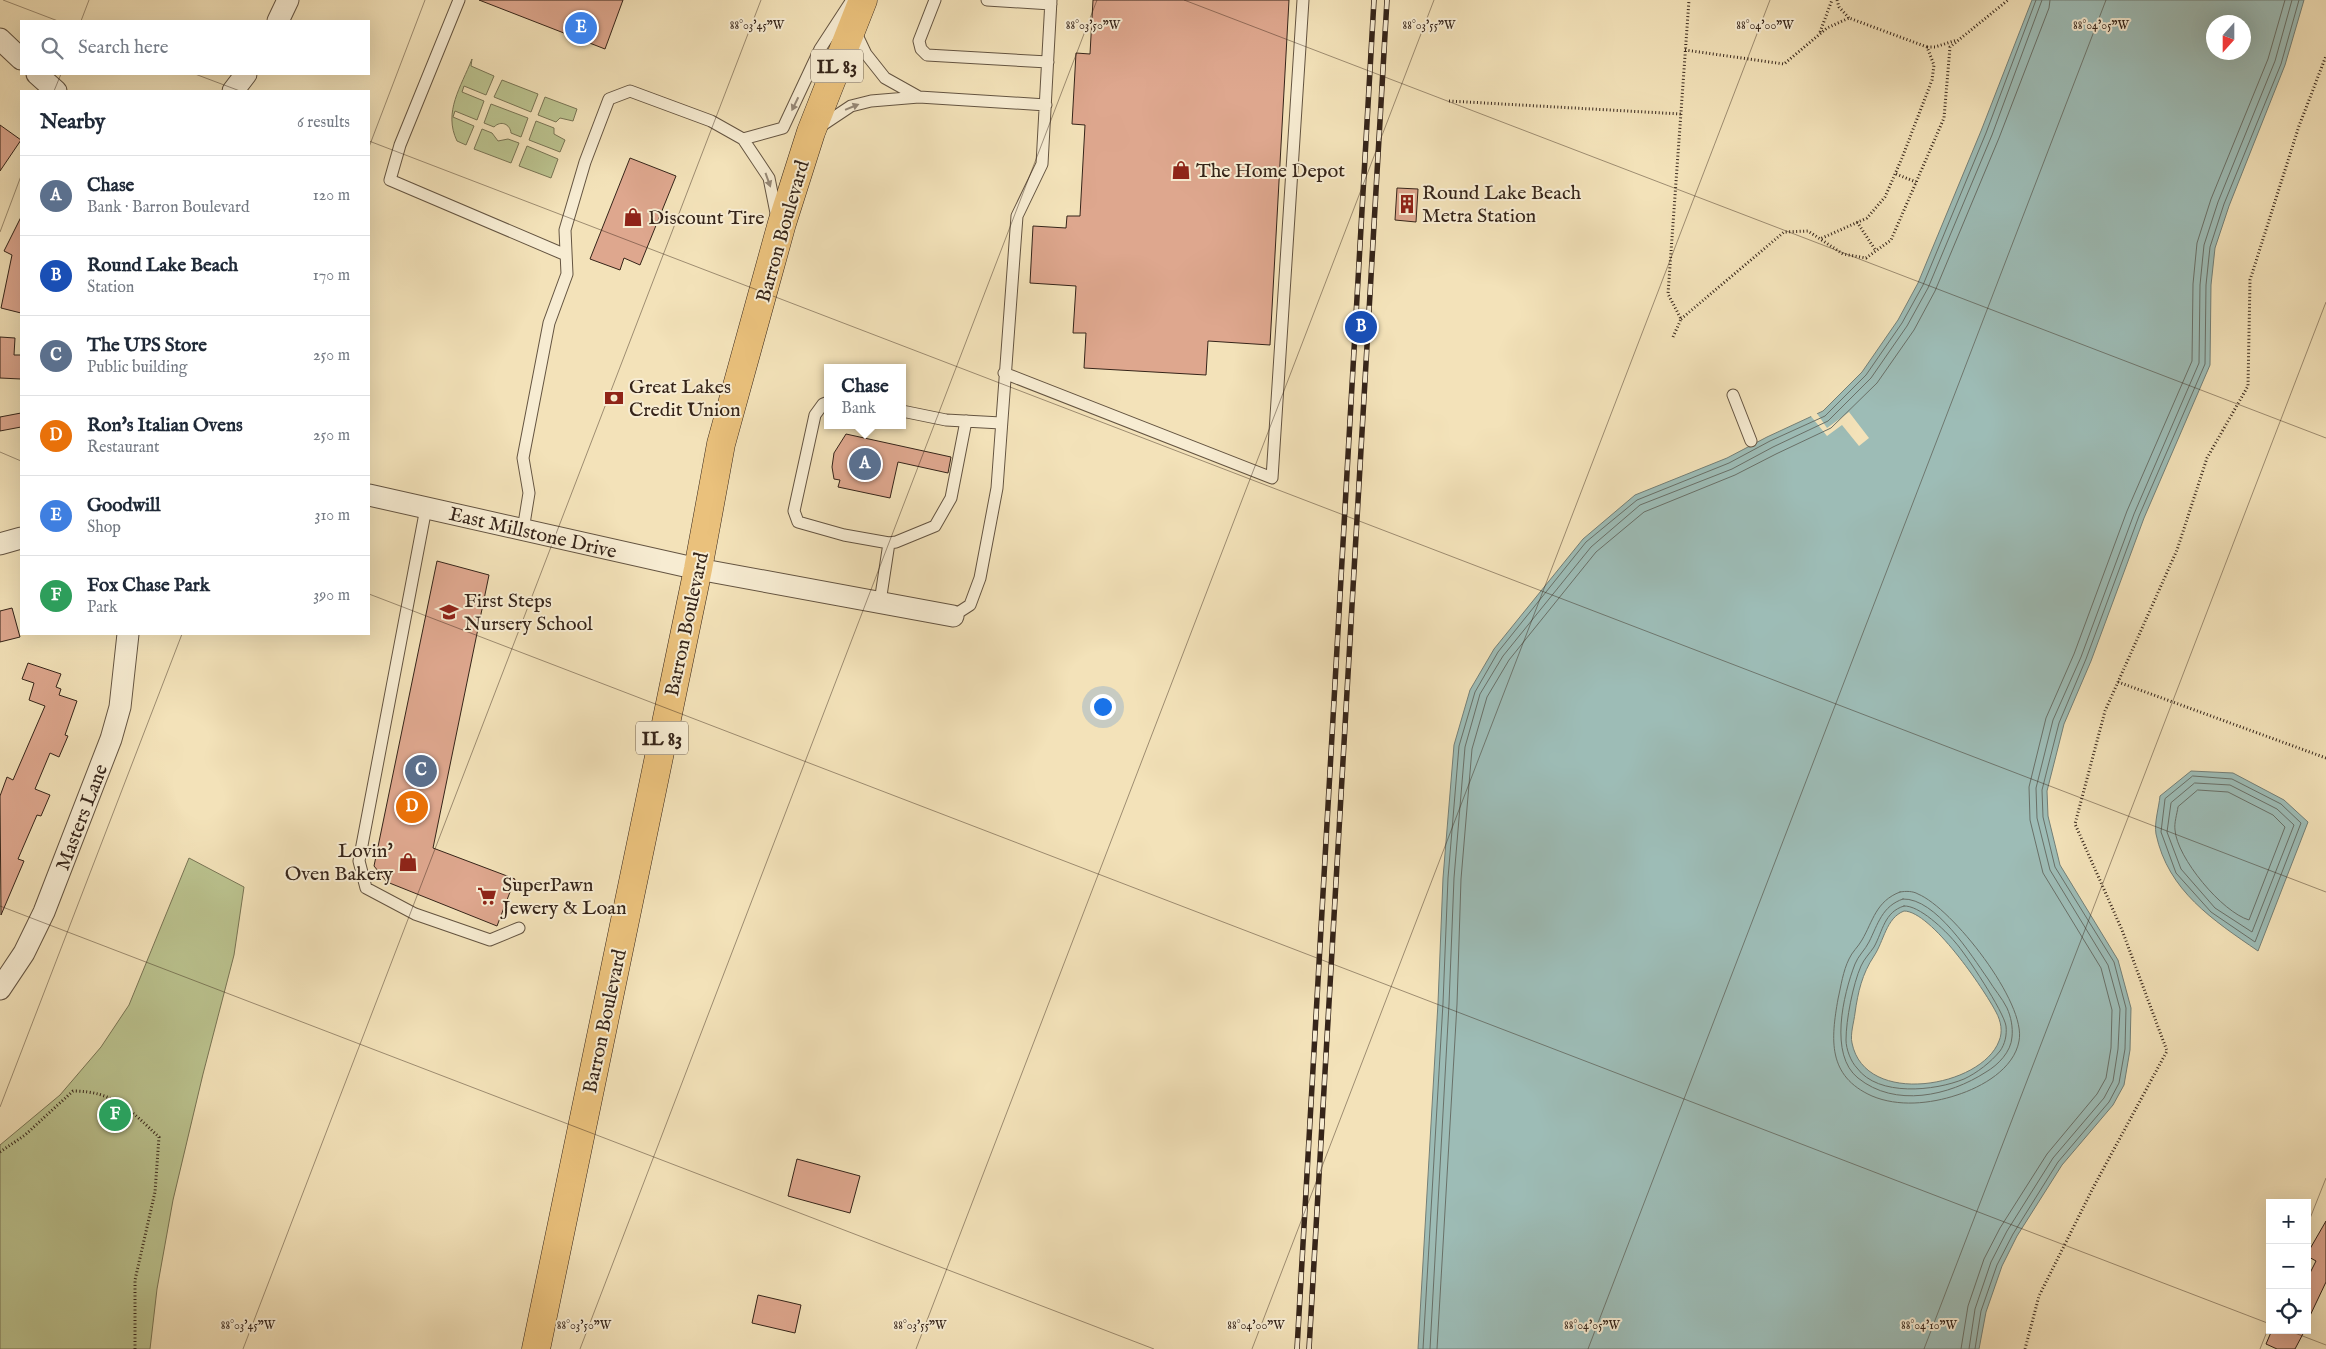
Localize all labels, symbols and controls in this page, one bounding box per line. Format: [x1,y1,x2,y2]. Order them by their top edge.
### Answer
pin: E [565,9,597,47]
north arrow [2206,15,2251,60]
text: 88°03'45"W [730,18,785,33]
text: 88°03'50"W [1066,18,1121,33]
text: 88°03'55"W [1403,18,1456,33]
text: 88°04'00"W [1736,18,1794,33]
text: 88°04'05"W [2073,18,2130,33]
search box [20,20,370,75]
icon: search [38,34,66,62]
text: Search here [78,36,169,60]
road number: IL 83 [811,49,863,82]
one-way arrow [791,97,799,111]
one-way arrow [845,103,860,111]
text: Nearby [40,109,105,136]
text: 6 results [297,113,350,133]
street label: Barron Boulevard [751,157,816,305]
shop icon: The Home Depot [1170,159,1192,181]
place label: The Home Depot [1196,159,1345,184]
one-way arrow [764,173,772,188]
text: Chase [87,174,134,198]
place label: Round Lake Beach Metra Station [1422,181,1581,229]
text: A [51,186,61,206]
text: 120 m [313,186,350,206]
building icon: Round Lake Beach Metra Station [1396,193,1418,215]
text: Bank · Barron Boulevard [87,198,249,218]
shop icon: Discount Tire [622,206,644,228]
place label: Discount Tire [648,206,764,231]
text: Round Lake Beach [87,254,238,278]
text: B [51,266,61,286]
text: 170 m [313,266,350,286]
text: Station [87,278,134,298]
pin: B [1345,308,1377,346]
text: The UPS Store [87,334,207,358]
text: C [50,346,62,366]
text: 250 m [313,346,350,366]
text: Public building [87,358,187,378]
popup [824,364,906,429]
place label: Great Lakes Credit Union [629,375,741,423]
text: Chase [841,375,889,399]
bank icon: Great Lakes Credit Union [603,387,625,409]
text: Bank [841,399,876,419]
text: Ron's Italian Ovens [87,414,243,438]
text: D [50,426,62,446]
text: 250 m [313,426,350,446]
text: Restaurant [87,438,160,458]
pin: A [849,445,881,483]
text: Goodwill [87,494,161,518]
street label: East Millstone Drive [446,502,619,565]
text: E [50,506,62,526]
text: 310 m [314,506,350,526]
text: Shop [87,518,121,538]
street label: Barron Boulevard [660,550,715,699]
text: Fox Chase Park [87,574,210,598]
text: F [51,586,61,606]
text: 390 m [313,586,350,606]
place label: First Steps Nursery School [464,589,593,637]
text: Park [87,598,117,618]
school or university icon: First Steps Nursery School [438,601,460,623]
your location [1090,694,1116,720]
road number: IL 83 [636,721,688,754]
pin: C [405,752,437,790]
street label: Masters Lane [51,761,114,874]
pin: D [396,788,428,826]
place label: Lovin' Oven Bakery [285,839,393,887]
shop icon: Lovin' Oven Bakery [397,851,419,873]
place label: SuperPawn Jewery & Loan [500,873,627,921]
supermarket icon: SuperPawn Jewery & Loan [476,885,498,907]
street label: Barron Boulevard [578,947,633,1096]
pin: F [99,1096,131,1134]
map controls [2266,1199,2311,1334]
button: + [2266,1199,2311,1244]
button: − [2266,1244,2311,1289]
button: locate [2266,1289,2311,1334]
text: 88°03'45"W [221,1318,276,1333]
text: 88°03'50"W [557,1318,612,1333]
text: 88°03'55"W [894,1318,947,1333]
text: 88°04'00"W [1227,1318,1285,1333]
text: 88°04'05"W [1564,1318,1621,1333]
text: 88°04'10"W [1901,1318,1958,1333]

